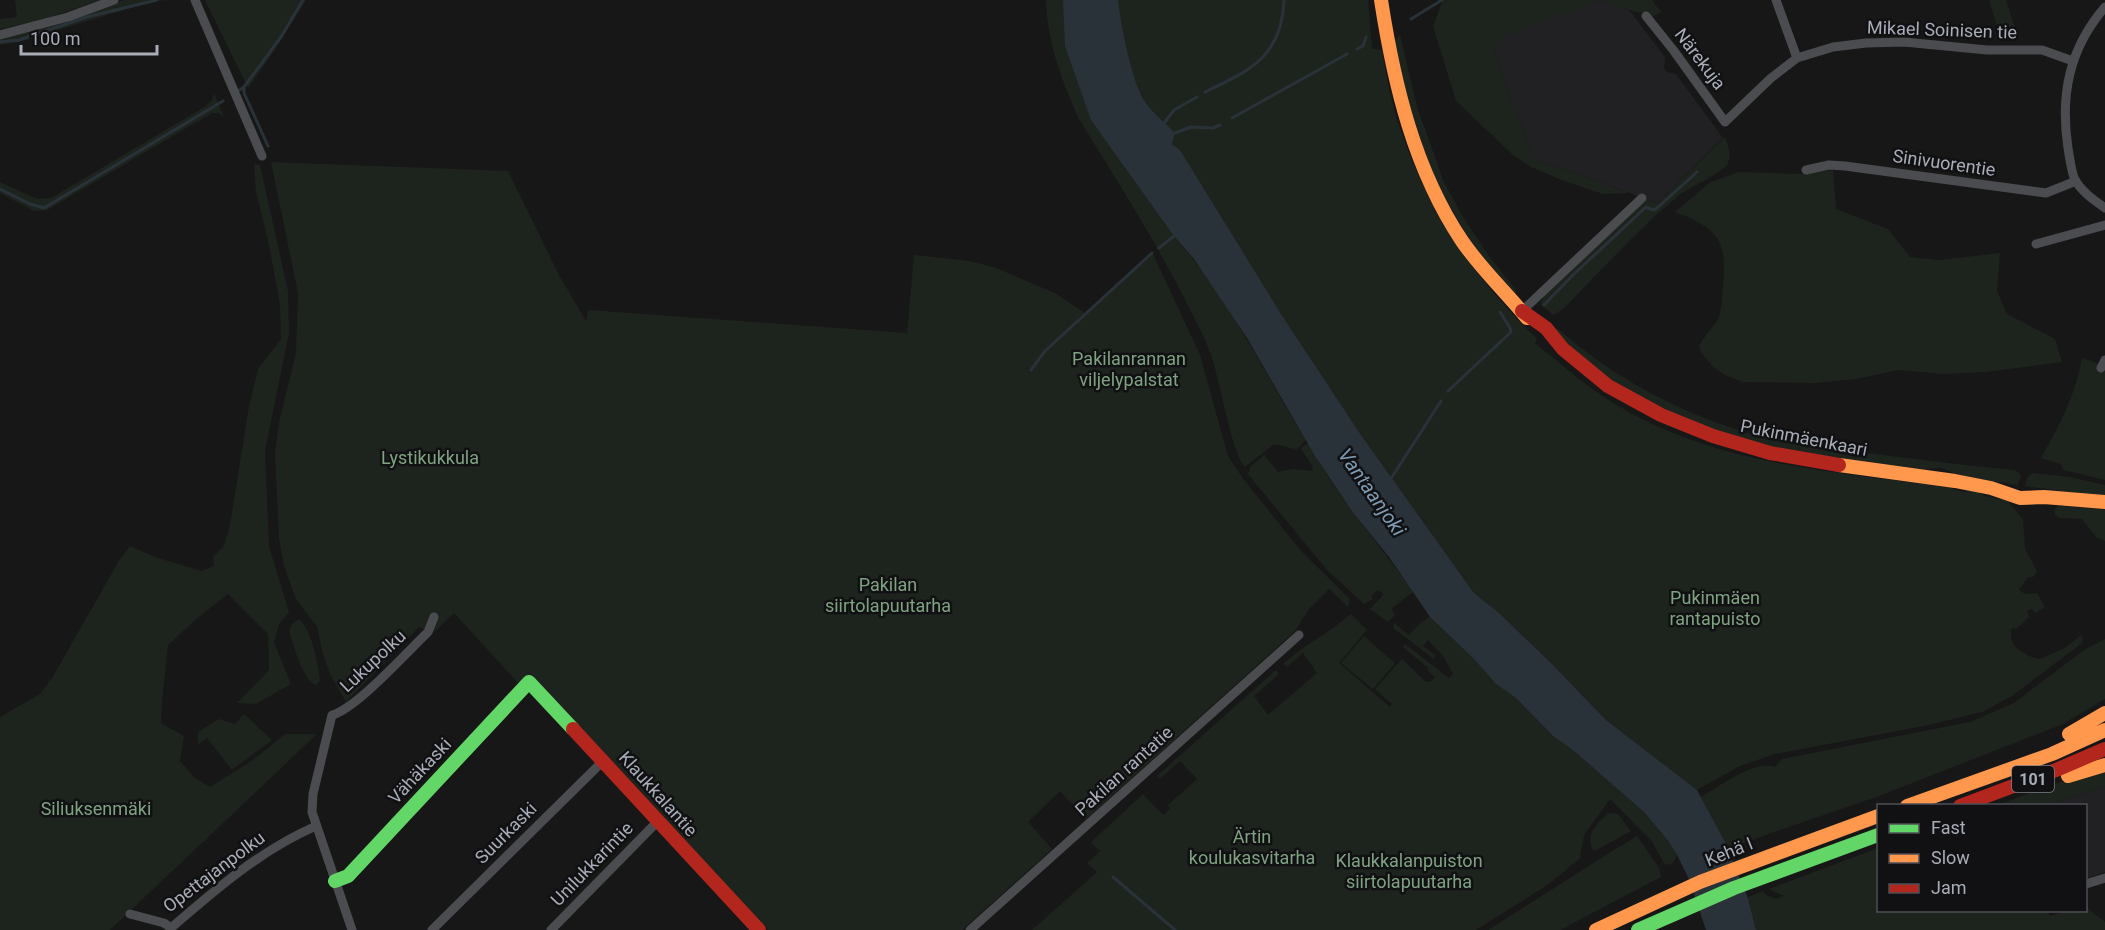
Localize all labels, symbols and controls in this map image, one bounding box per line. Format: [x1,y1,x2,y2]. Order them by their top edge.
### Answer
street label: Mikael Soinisen tie [1867,16,2017,43]
scale bar [21,18,158,56]
street label: Närekuja [1671,24,1730,93]
text: 100 m [30,28,81,49]
street label: Sinivuorentie [1891,145,1997,180]
park label: Pakilanrannan viljelypalstat [1072,348,1186,390]
street label: Pukinmäenkaari [1739,415,1869,460]
water label: Vantaanjoki [1333,444,1411,541]
park label: Lystikukkula [381,447,479,468]
park label: Pakilan siirtolapuutarha [825,574,951,616]
park label: Pukinmäen rantapuisto [1670,587,1760,629]
street label: Lukupolku [335,625,410,696]
street label: Pakilan rantatie [1071,721,1177,820]
street label: Vähäkaski [384,733,455,808]
street label: Klaukkalantie [615,747,702,841]
road number: 101 [2012,766,2054,792]
park label: Siliuksenmäki [41,798,151,819]
street label: Suurkaski [471,798,541,868]
legend [1877,804,2087,912]
street label: Unilukkarintie [546,817,637,910]
text: Fast [1931,817,1966,838]
park label: Ärtin koulukasvitarha [1189,826,1315,868]
street label: Opettajanpolku [159,827,269,917]
street label: Kehä I [1702,832,1756,871]
text: Slow [1931,847,1970,868]
park label: Klaukkalanpuiston siirtolapuutarha [1335,850,1483,892]
text: Jam [1931,877,1967,898]

